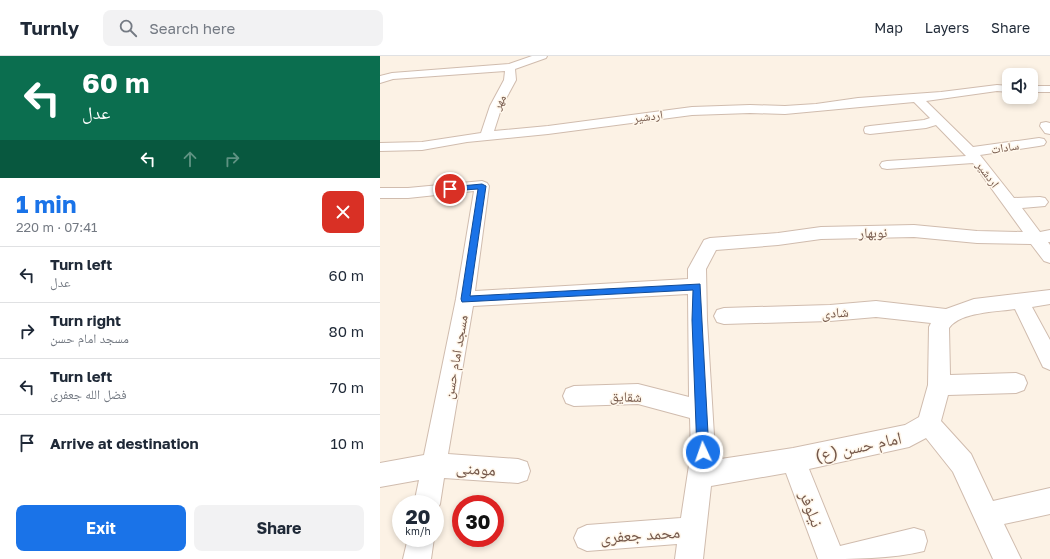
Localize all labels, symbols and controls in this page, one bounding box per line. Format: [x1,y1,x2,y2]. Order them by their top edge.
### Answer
search box [103,10,383,46]
text: Turnly [20,16,79,39]
icon: search [117,17,139,39]
text: Search here [149,19,235,37]
text: Map [874,19,903,36]
text: Layers [925,19,969,36]
text: Share [991,19,1030,36]
text: 60 m [82,66,149,99]
map controls [1002,68,1038,104]
button: sound [1002,68,1038,104]
icon: left [16,72,68,124]
street label: مهر [488,92,509,113]
text: عدل [82,101,110,123]
street label: اردشیر [631,106,664,126]
street label: سادات [990,137,1020,157]
icon: left [137,148,159,170]
icon: ahead [179,148,201,170]
icon: right [221,148,243,170]
street label: اردشیر [972,157,1003,191]
pin [433,172,467,206]
icon: arrive [439,178,461,200]
text: 1 min [16,189,76,218]
button: close [322,191,364,233]
text: 220 m · 07:41 [16,219,97,235]
street label: نوبهار [858,223,888,242]
text: Turn left [50,255,112,273]
icon: left [16,264,38,286]
text: 60 m [329,266,364,284]
text: عدل [50,274,70,290]
street label: شادی [821,303,849,322]
text: Turn right [50,311,121,329]
street label: مسجد امام حسن [439,314,473,401]
icon: right [16,320,38,342]
text: 80 m [329,322,364,340]
text: مسجد امام حسن [50,330,129,346]
text: Turn left [50,367,112,385]
icon: left [16,376,38,398]
text: 70 m [330,378,364,396]
text: فضل الله جعفری [50,386,127,402]
street label: شقایق [610,387,642,407]
street label: امام حسن (ع) [813,427,904,467]
position arrow [682,431,724,473]
icon: arrive [16,432,38,454]
text: Arrive at destination [50,434,199,452]
text: 10 m [330,434,364,452]
street label: مومنی [455,456,497,481]
street label: نیلوفر [795,487,828,530]
speed limit sign: 30 [452,495,504,547]
text: 20 [405,504,431,528]
button: Exit [16,505,186,551]
button: Share [194,505,364,551]
street label: محمد جعفری [599,521,681,548]
text: km/h [405,525,431,537]

